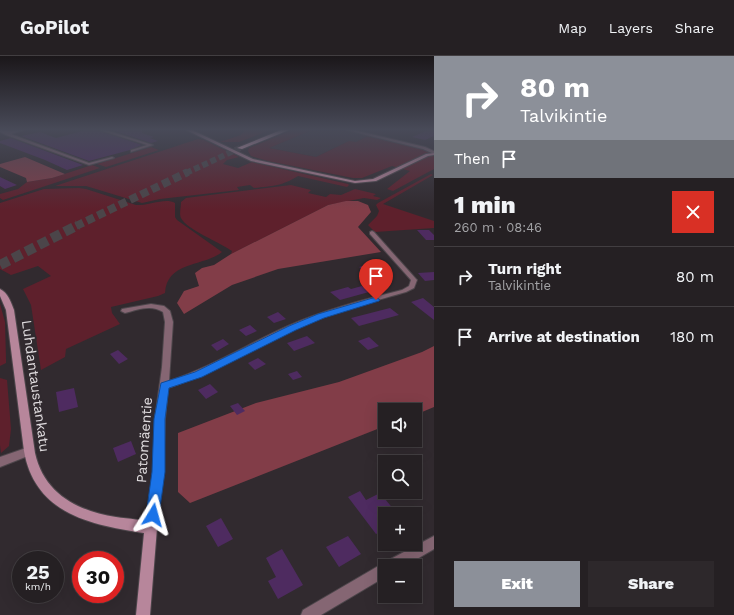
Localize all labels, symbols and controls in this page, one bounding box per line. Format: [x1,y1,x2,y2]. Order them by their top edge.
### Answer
text: GoPilot [20,16,89,39]
text: Map [558,20,587,36]
text: Layers [609,20,653,36]
text: Share [675,20,714,36]
text: 80 m [520,71,590,104]
icon: right [454,72,506,124]
text: Talvikintie [520,105,607,126]
icon: arrive [498,148,520,170]
text: Then [454,150,490,168]
text: 1 min [454,191,516,219]
button: close [672,191,714,233]
text: 260 m · 08:46 [454,220,542,235]
pin [359,259,393,300]
text: Turn right [488,260,561,278]
icon: arrive [365,265,387,287]
icon: right [454,266,476,288]
text: 80 m [676,268,714,286]
text: Talvikintie [488,278,551,293]
street label: Luhdantaustankatu [19,319,53,453]
icon: arrive [454,326,476,348]
text: Arrive at destination [488,328,640,346]
text: 180 m [670,328,714,346]
street label: Patomäentie [133,397,155,483]
map controls [378,403,422,603]
button: sound [378,403,422,447]
button: search [378,455,422,499]
position arrow [132,494,174,536]
button: + [378,507,422,551]
speed limit sign: 30 [72,551,124,603]
button: − [378,559,422,603]
text: 25 [26,560,50,584]
button: Exit [454,561,580,607]
button: Share [588,561,714,607]
text: km/h [25,581,51,592]

